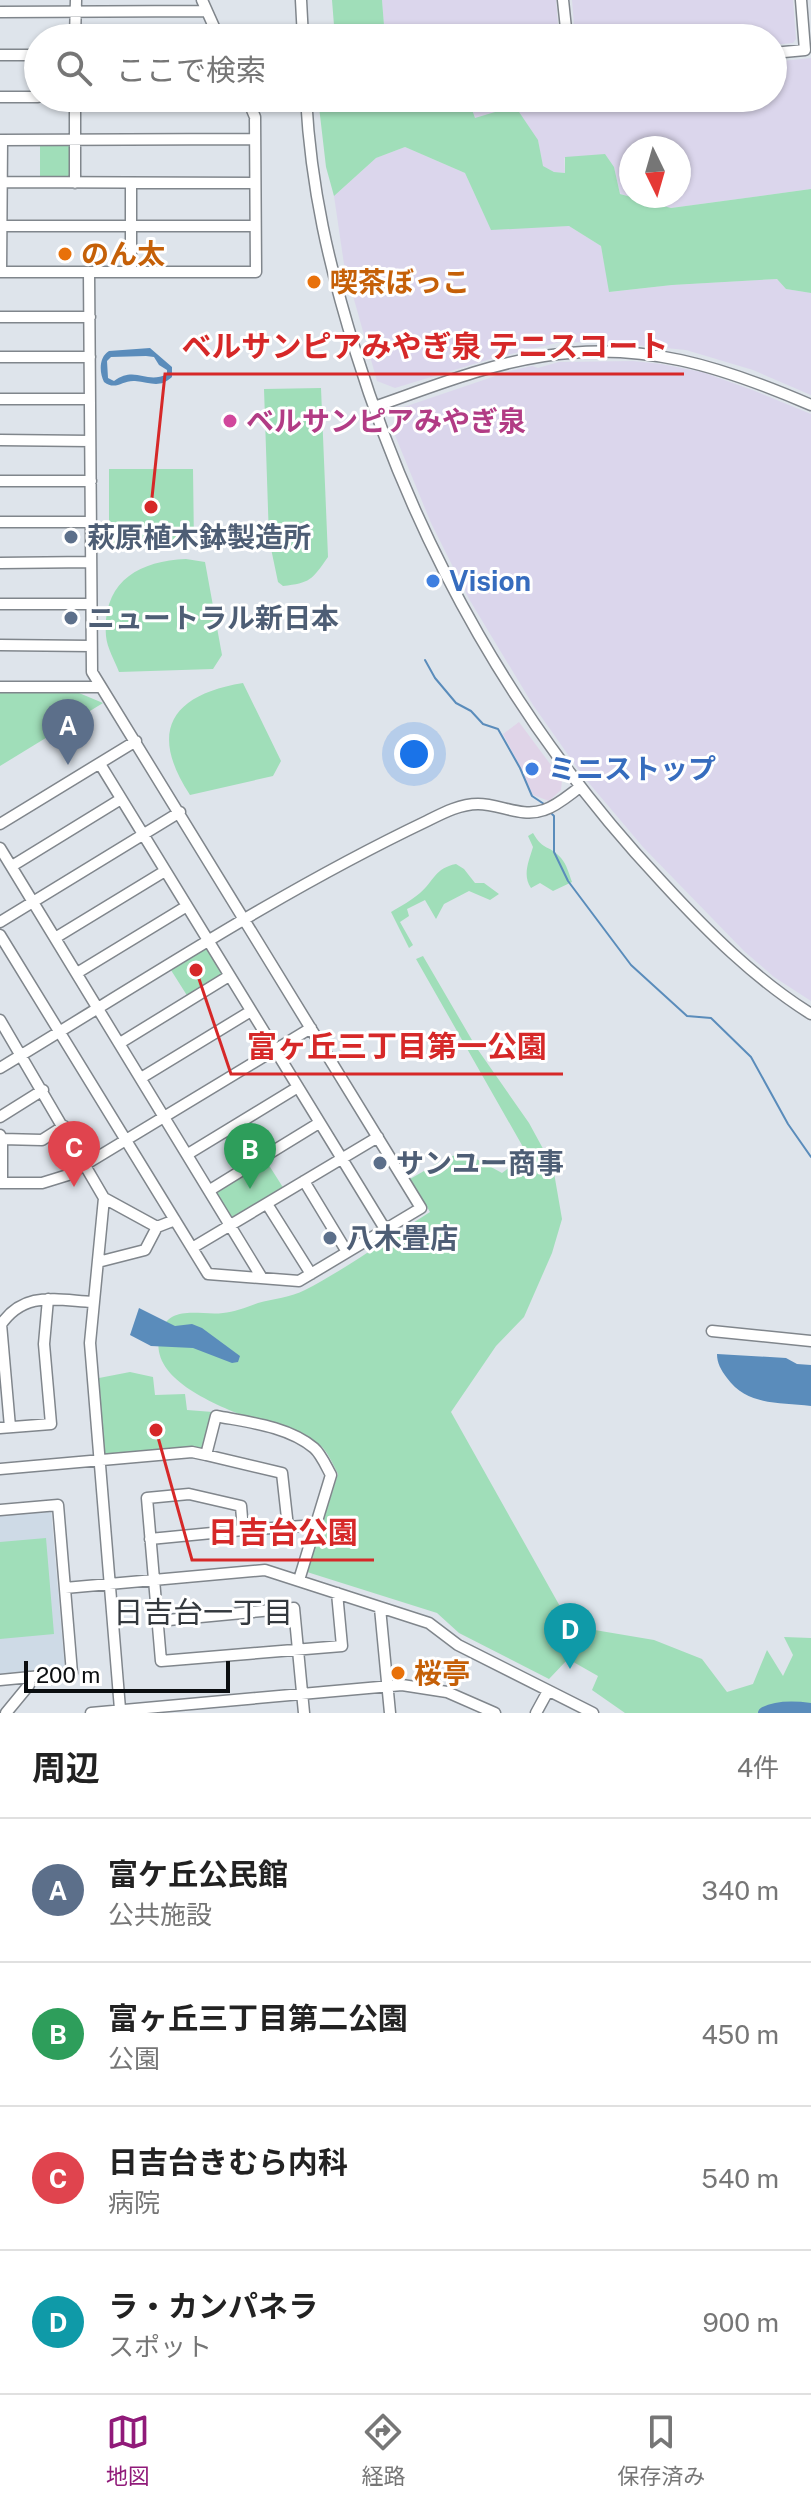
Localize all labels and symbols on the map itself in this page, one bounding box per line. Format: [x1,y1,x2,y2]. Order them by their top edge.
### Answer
north arrow [619,136,691,208]
place label: のん太 [81,237,165,270]
marker: のん太 [56,245,74,263]
place label: 喫茶ぼっこ [330,265,470,298]
marker: 喫茶ぼっこ [305,273,323,291]
callout: ベルサンピアみやぎ泉 テニスコート [165,320,684,374]
text: ベルサンピアみやぎ泉 テニスコート [182,328,668,364]
place label: ベルサンピアみやぎ泉 [246,404,526,437]
marker: ベルサンピアみやぎ泉 [221,412,239,430]
place label: 萩原植木鉢製造所 [87,520,311,553]
marker: 萩原植木鉢製造所 [62,528,80,546]
place label: Vision [449,564,531,597]
marker: Vision [424,572,442,590]
place label: ニュートラル新日本 [87,601,339,634]
marker: ニュートラル新日本 [62,609,80,627]
pin: A [42,699,94,765]
your location [394,734,434,774]
place label: ミニストップ [548,752,716,785]
marker: ミニストップ [523,760,541,778]
callout: 富ヶ丘三丁目第一公園 [231,1020,563,1074]
text: 富ヶ丘三丁目第一公園 [247,1028,547,1064]
pin: C [48,1121,100,1187]
pin: B [224,1123,276,1189]
place label: サンユー商事 [396,1146,564,1179]
marker: サンユー商事 [371,1154,389,1172]
place label: 八木畳店 [346,1221,458,1254]
marker: 八木畳店 [321,1229,339,1247]
callout: 日吉台公園 [192,1506,374,1560]
text: 日吉台公園 [208,1514,358,1550]
district label: 日吉台一丁目 [113,1594,293,1630]
pin: D [544,1603,596,1669]
place label: 桜亭 [414,1656,470,1689]
scale bar [24,1657,230,1693]
marker: 桜亭 [389,1664,407,1682]

